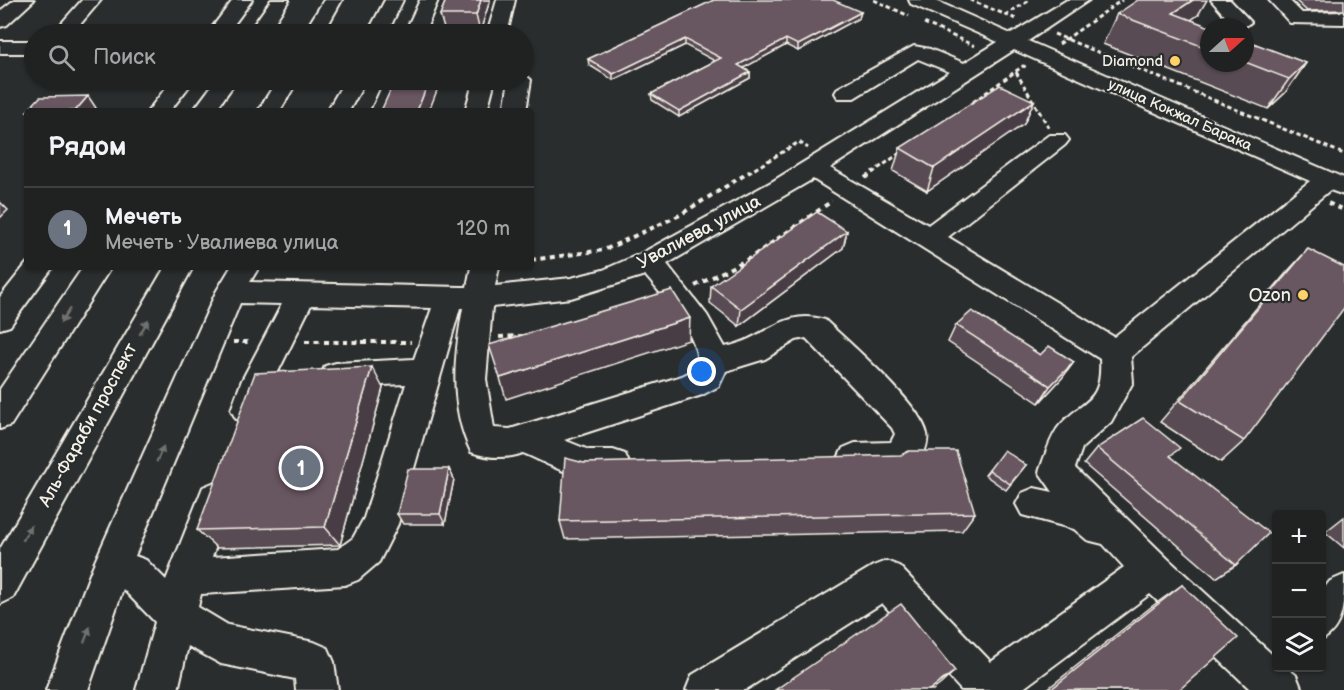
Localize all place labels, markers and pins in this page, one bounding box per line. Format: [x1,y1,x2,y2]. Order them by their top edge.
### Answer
place label: Diamond [1102,52,1163,71]
marker: Diamond [1168,54,1182,68]
place label: Ozon [1249,285,1291,306]
marker: Ozon [1296,288,1310,302]
pin: 1 [282,446,320,490]

